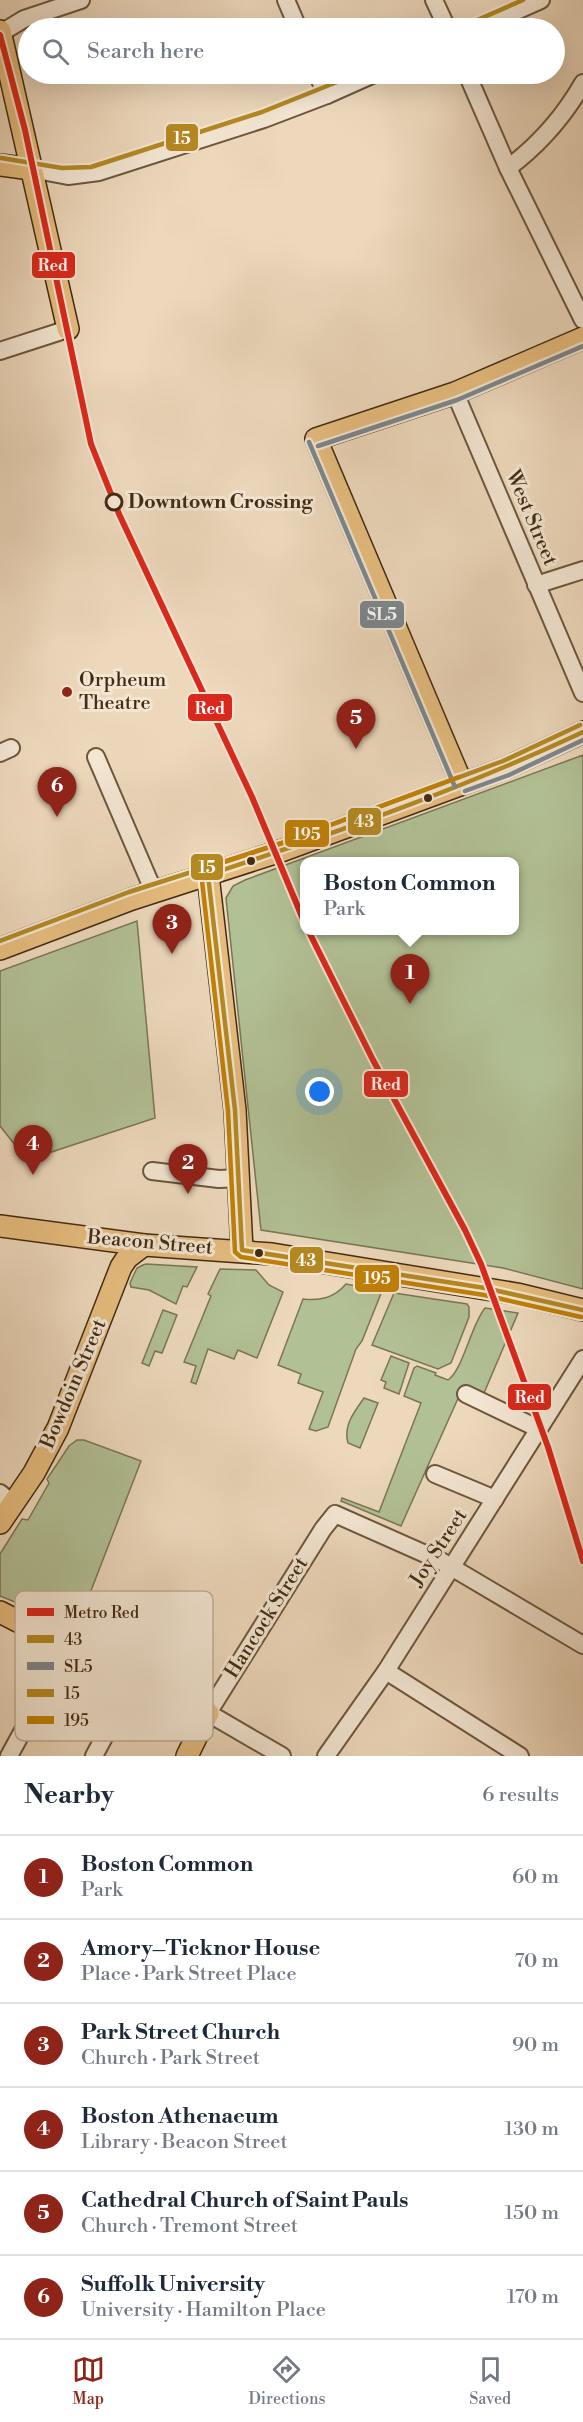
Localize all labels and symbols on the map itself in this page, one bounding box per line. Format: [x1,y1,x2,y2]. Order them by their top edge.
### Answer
line badge: 15 [165,123,199,152]
text: 15 [173,129,191,149]
line badge: Red [31,251,76,279]
text: Red [38,256,68,276]
street label: West Street [499,466,562,570]
place label: Downtown Crossing [128,490,313,515]
marker: Downtown Crossing [105,493,123,511]
line badge: SL5 [359,600,405,629]
text: SL5 [367,605,397,625]
place label: Orpheum Theatre [79,668,167,716]
marker: Orpheum Theatre [60,685,74,699]
line badge: Red [187,693,233,722]
text: Red [195,699,225,719]
pin: 5 [336,700,376,749]
pin: 6 [38,768,76,817]
unlabelled marker [422,792,434,804]
line badge: 43 [347,807,382,836]
text: 43 [354,812,375,832]
line badge: 195 [284,819,330,848]
text: 195 [293,825,321,845]
line badge: 15 [190,853,224,881]
unlabelled marker [245,855,257,867]
text: 15 [198,858,216,878]
pin: 3 [152,904,192,954]
pin: 1 [390,954,430,1004]
line badge: Red [363,1070,409,1098]
text: Red [371,1075,401,1095]
your location [305,1077,334,1106]
pin: 4 [14,1126,52,1175]
pin: 2 [168,1144,207,1194]
street label: Beacon Street [85,1225,214,1261]
line badge: 43 [289,1246,324,1274]
unlabelled marker [253,1247,265,1259]
text: 43 [296,1251,317,1271]
line badge: 195 [354,1264,400,1293]
text: 195 [363,1269,391,1289]
street label: Bowdoin Street [35,1315,113,1453]
line badge: Red [507,1383,552,1411]
text: Red [515,1388,545,1408]
street label: Joy Street [404,1504,473,1592]
street label: Hancock Street [220,1553,314,1683]
legend [15,1591,213,1741]
text: Metro Red [64,1603,139,1623]
text: 43 [64,1630,83,1650]
text: SL5 [64,1657,93,1677]
text: 15 [64,1684,80,1704]
text: 195 [64,1711,89,1731]

